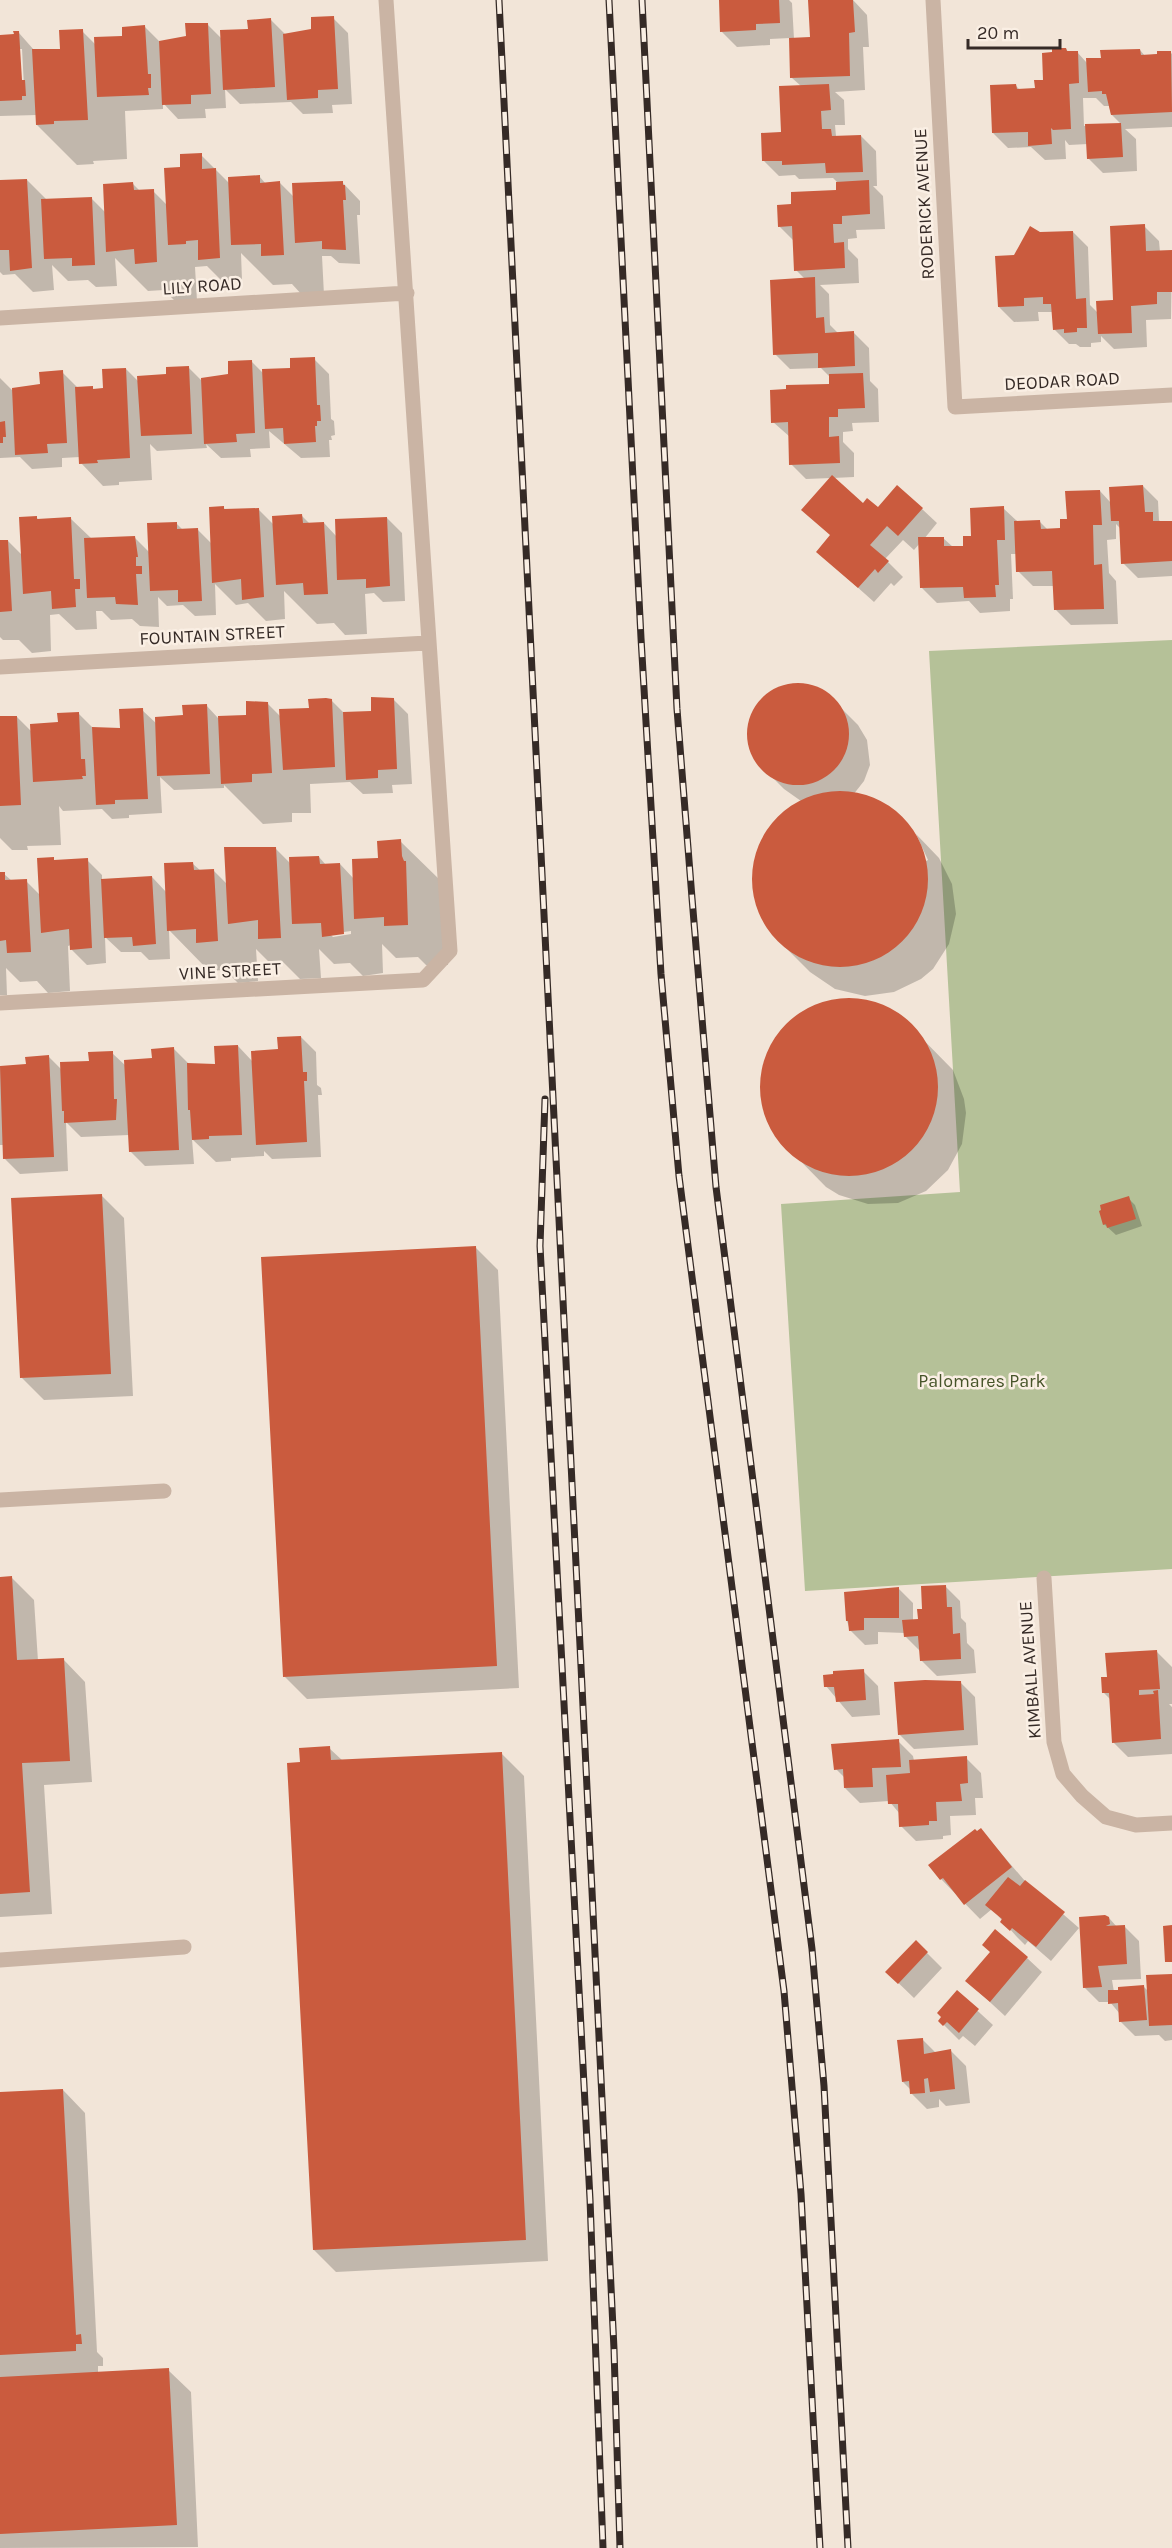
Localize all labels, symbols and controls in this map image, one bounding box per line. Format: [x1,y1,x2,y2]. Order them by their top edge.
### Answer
scale bar [968,12,1060,50]
text: 20 m [977,22,1019,44]
street label: RODERICK AVENUE [909,128,939,280]
street label: LILY ROAD [162,272,242,300]
street label: DEODAR ROAD [1003,367,1121,395]
street label: FOUNTAIN STREET [139,620,285,650]
street label: VINE STREET [178,957,282,985]
park label: Palomares Park [918,1370,1046,1392]
street label: KIMBALL AVENUE [1014,1600,1046,1740]

